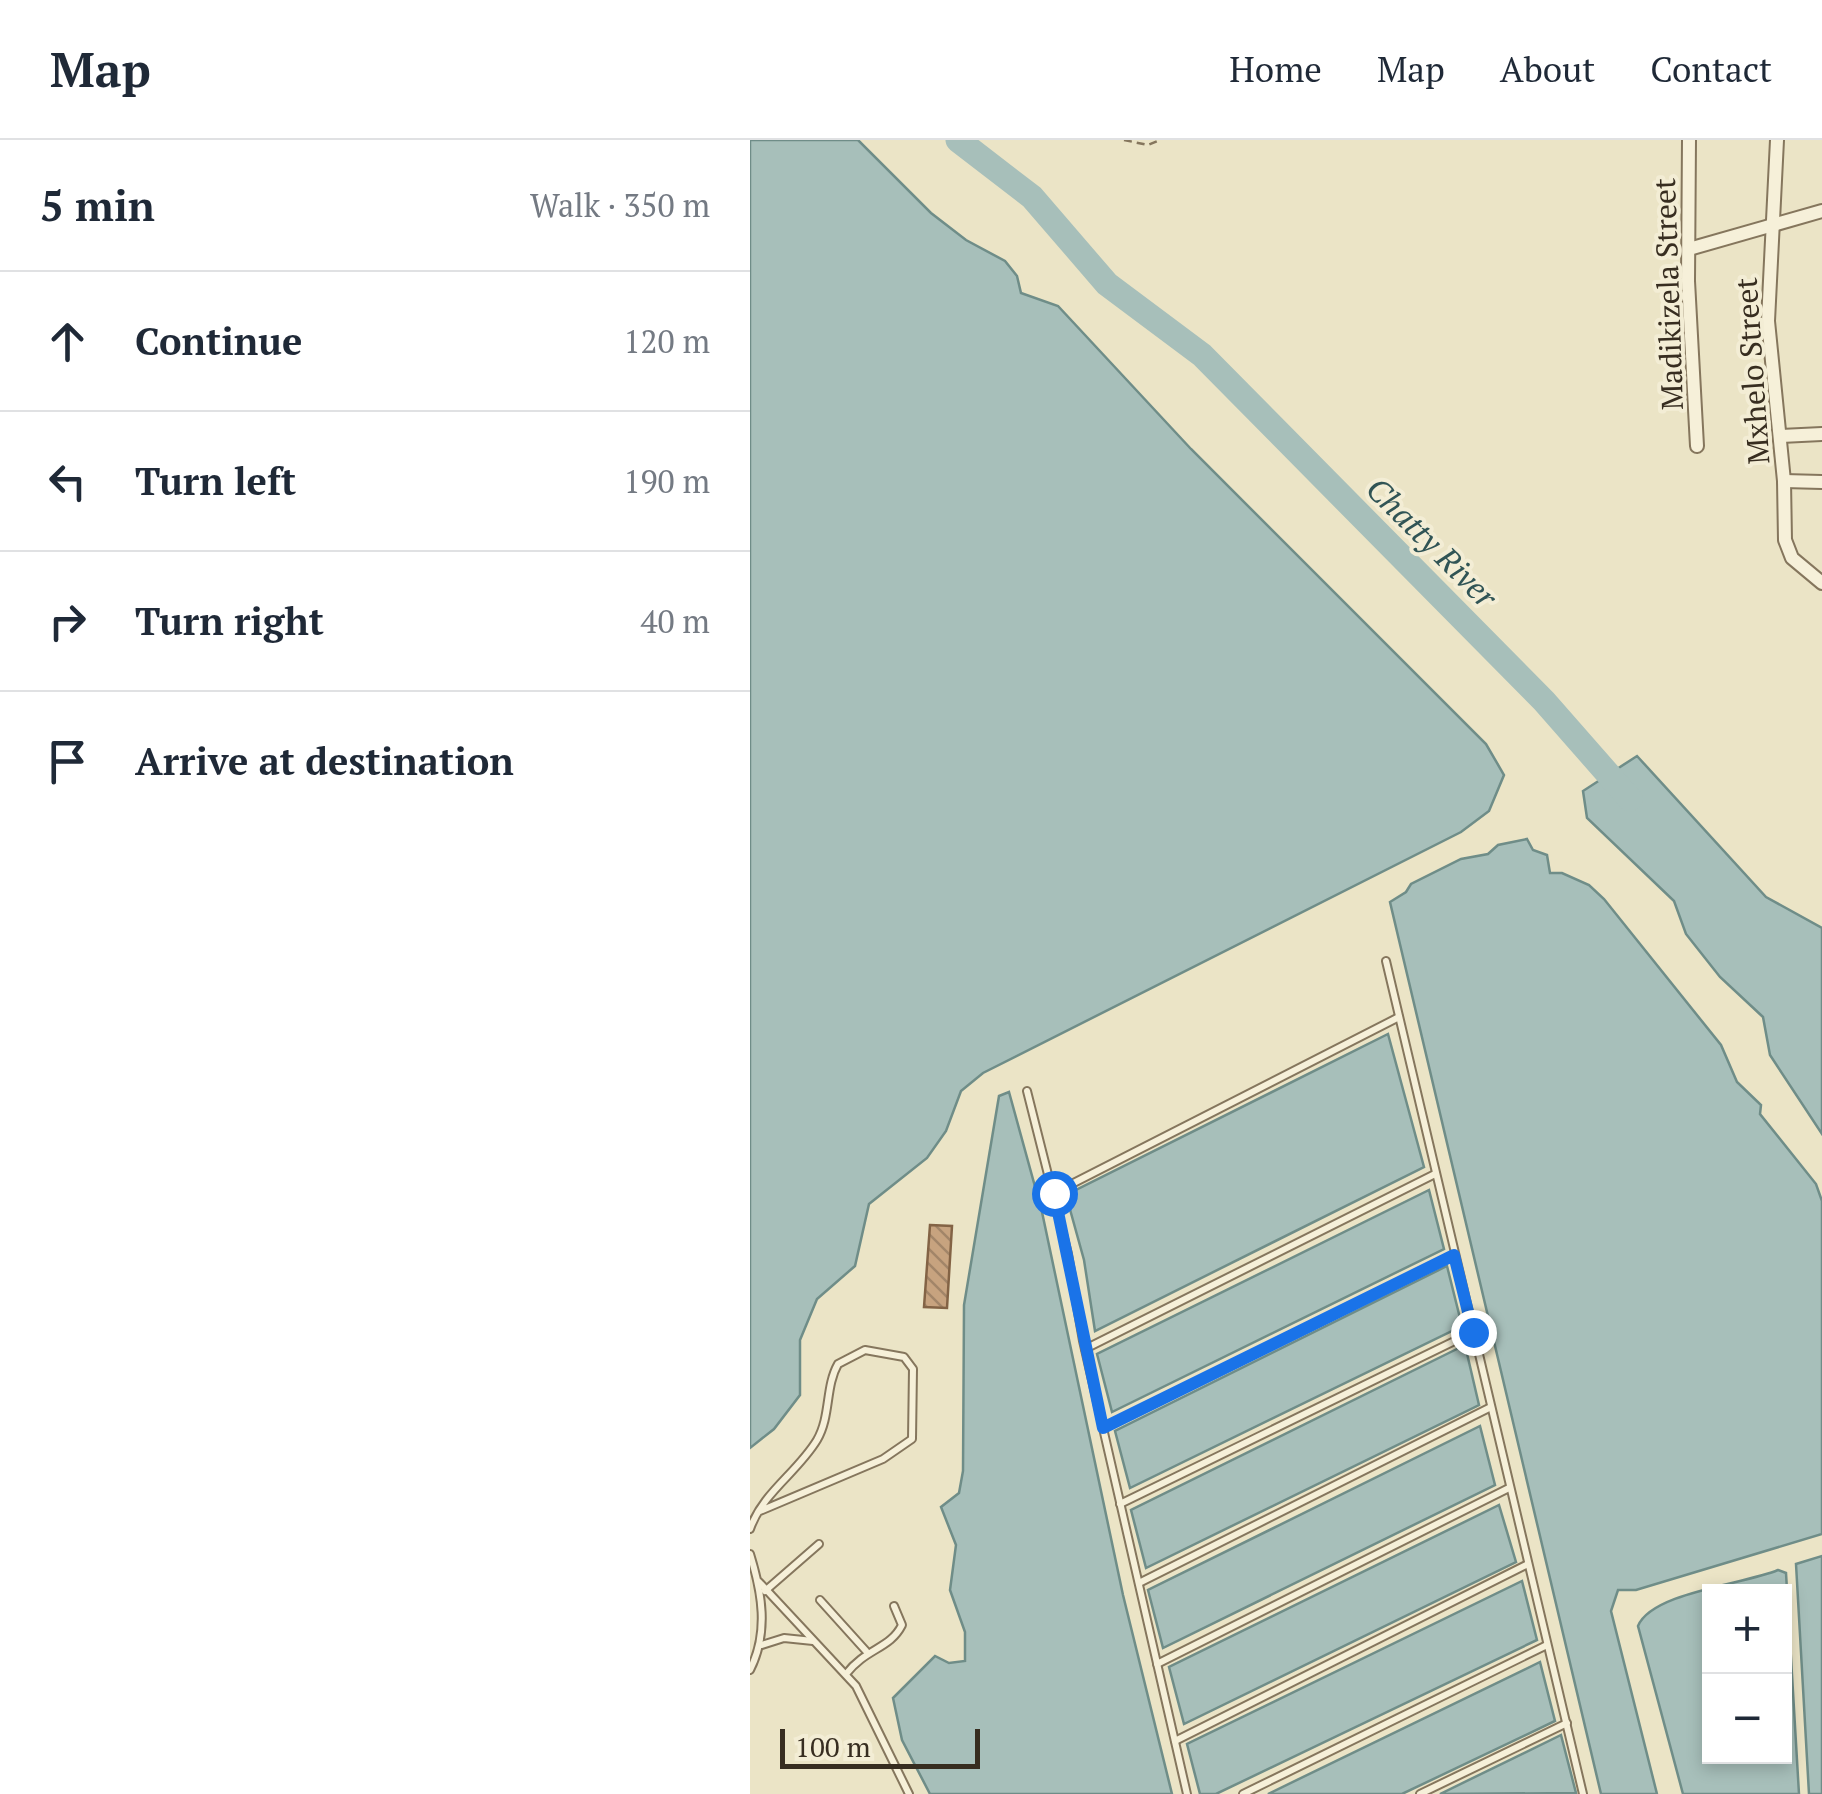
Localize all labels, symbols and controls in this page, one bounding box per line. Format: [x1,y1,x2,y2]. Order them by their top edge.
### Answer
text: Map [50,37,151,101]
text: Home [1229,46,1322,92]
text: Map [1377,46,1445,92]
text: About [1500,46,1595,92]
text: Contact [1650,46,1772,92]
text: 5 min [40,177,155,233]
street label: Madikizela Street [1644,177,1692,411]
text: Walk · 350 m [530,184,710,226]
street label: Mxhelo Street [1726,276,1778,466]
icon: ahead [40,314,95,369]
text: Continue [135,316,302,366]
text: 120 m [623,320,710,362]
icon: left [40,454,95,509]
text: Turn left [135,456,296,506]
text: 190 m [623,460,710,502]
water label: Chatty River [1358,468,1508,618]
icon: right [40,594,95,649]
text: Turn right [135,596,324,646]
text: 40 m [640,600,710,642]
icon: arrive [40,734,95,789]
text: Arrive at destination [135,736,514,786]
route start [1032,1171,1078,1217]
route end [1451,1310,1497,1356]
map controls [1702,1584,1792,1764]
button: + [1702,1584,1792,1674]
button: − [1702,1674,1792,1764]
scale bar [780,1724,980,1768]
text: 100 m [795,1728,871,1765]

